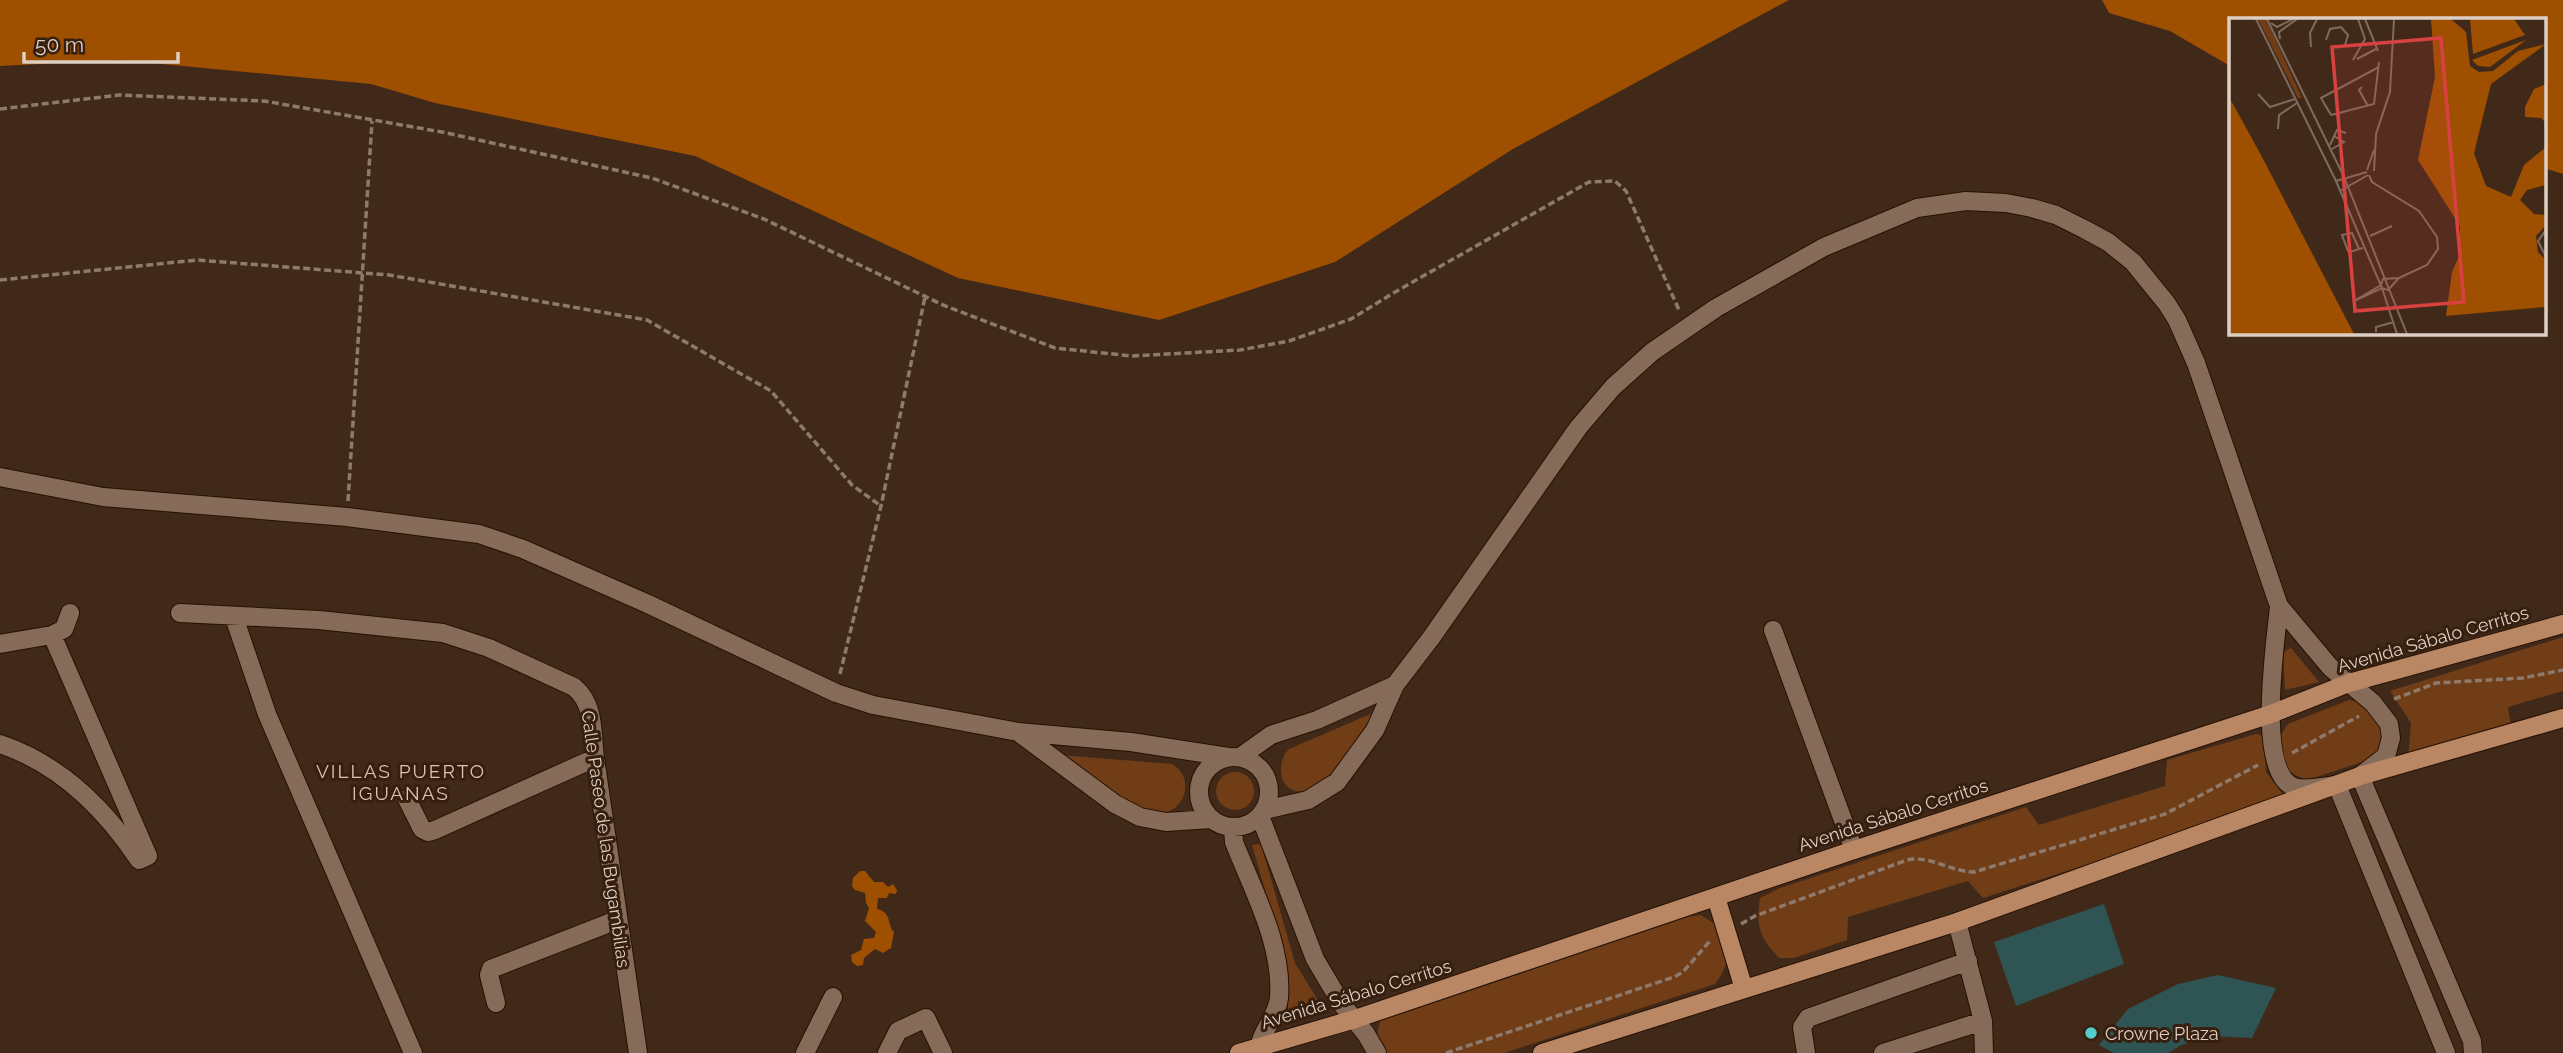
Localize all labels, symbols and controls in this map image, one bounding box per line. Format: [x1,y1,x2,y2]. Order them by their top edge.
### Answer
inset map [2229,18,2546,334]
scale bar [24,21,178,65]
text: 50 m [35,32,84,57]
street label: Avenida Sábalo Cerritos [2335,602,2531,676]
street label: Calle Paseo de las Bugambilias [578,709,634,969]
district label: VILLAS PUERTO IGUANAS [316,760,486,804]
street label: Avenida Sábalo Cerritos [1796,774,1991,856]
street label: Avenida Sábalo Cerritos [1258,955,1454,1033]
place label: Crowne Plaza [2105,1023,2219,1044]
marker: Crowne Plaza [2083,1025,2099,1041]

